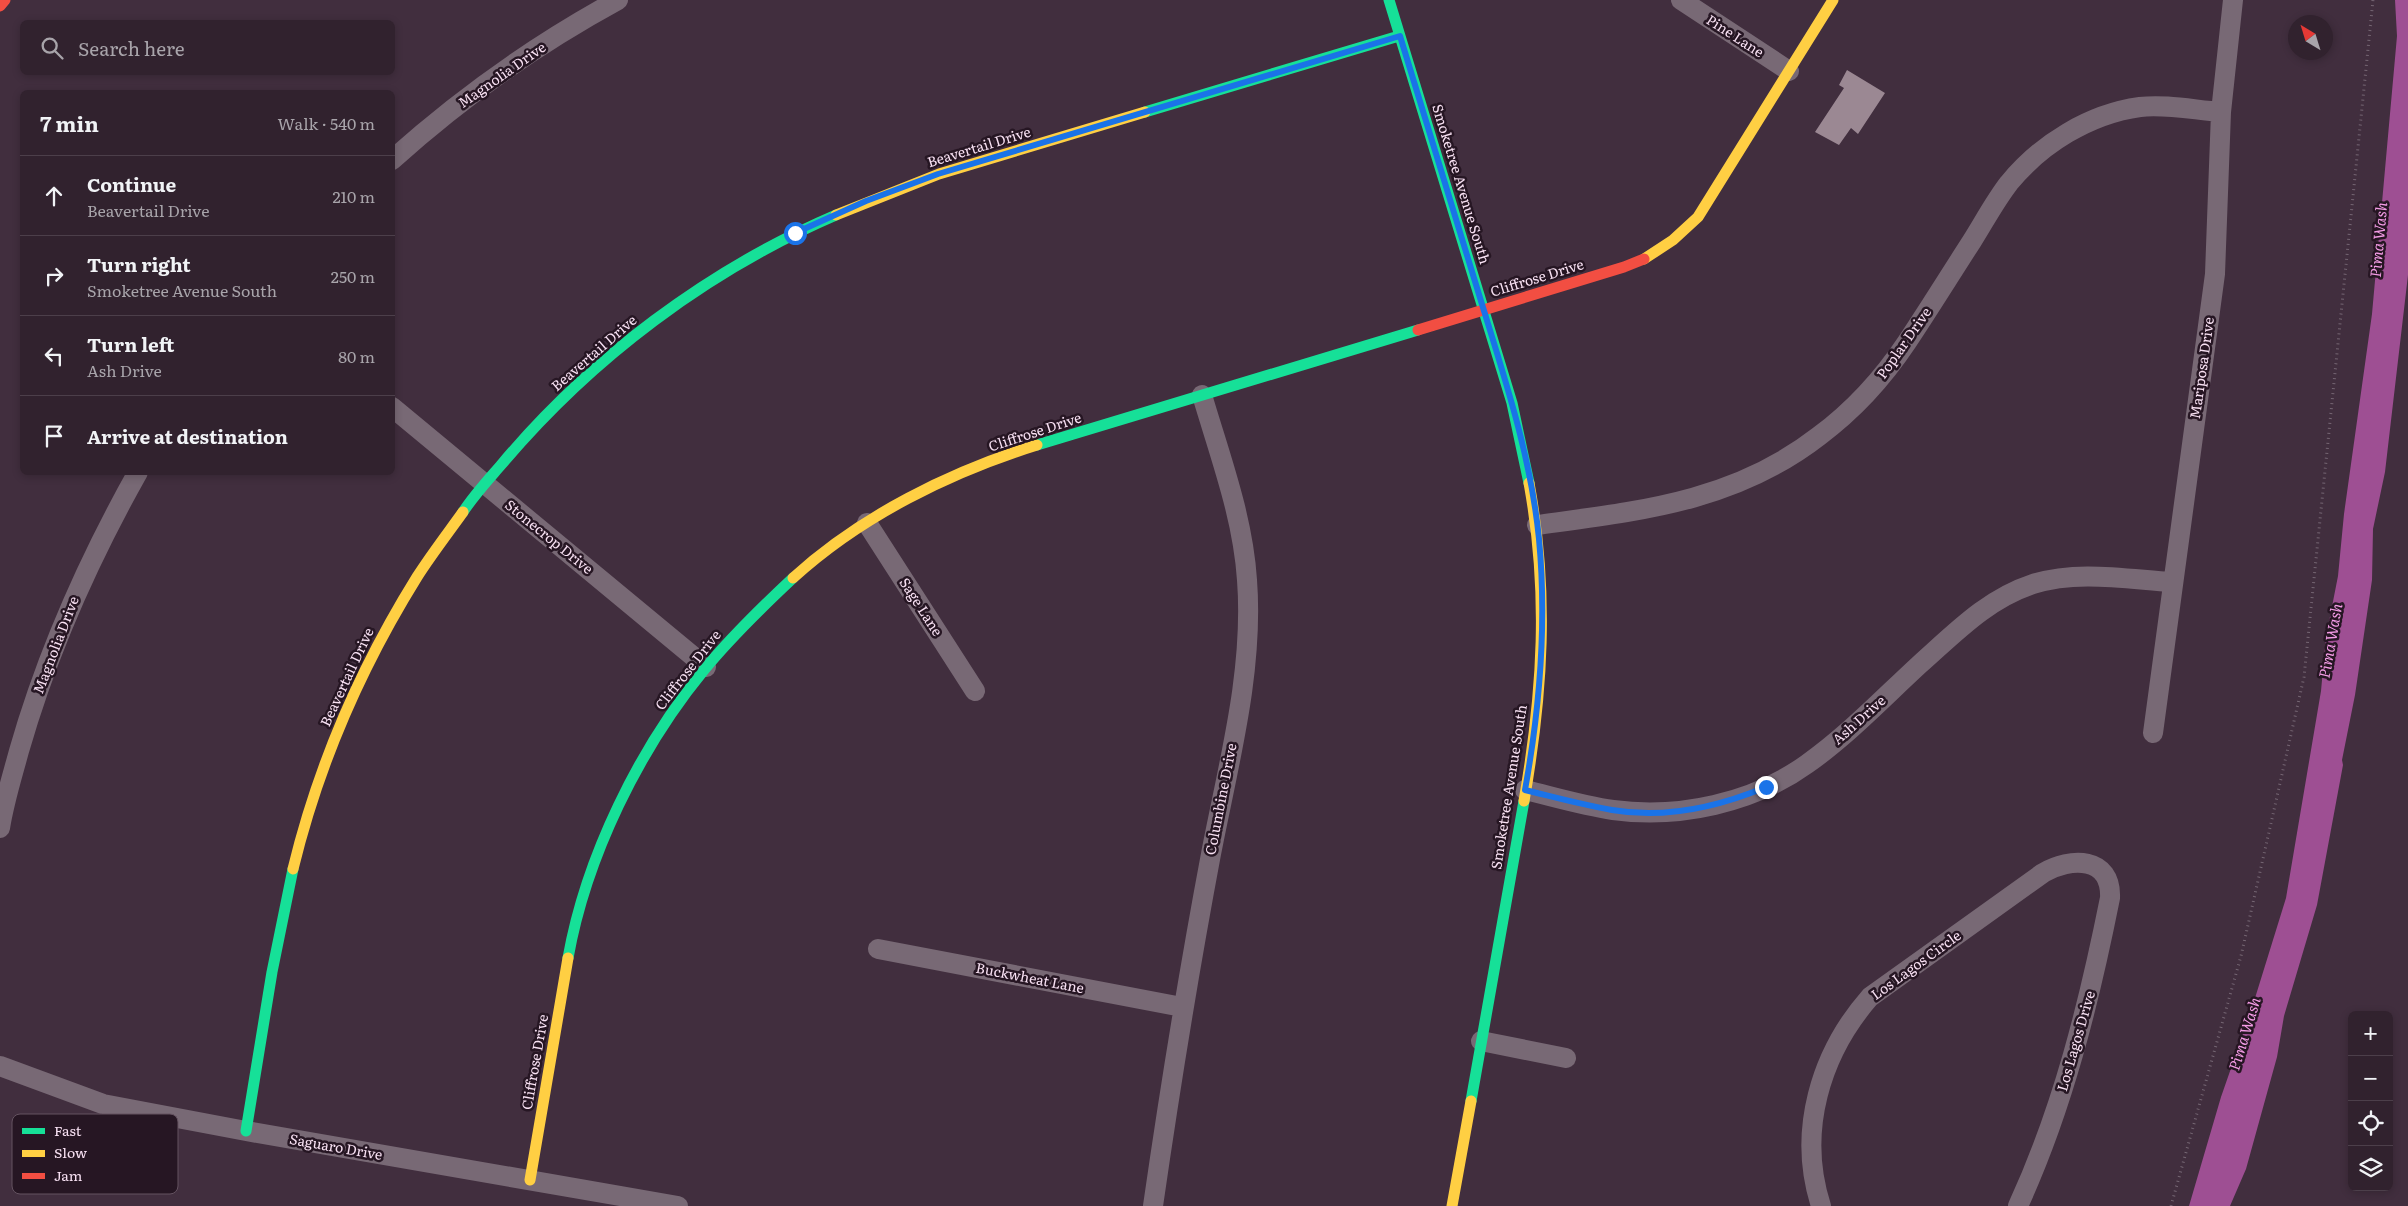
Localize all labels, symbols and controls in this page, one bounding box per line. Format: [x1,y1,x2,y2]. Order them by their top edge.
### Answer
street label: Pine Lane [1703,9,1768,61]
north arrow [2288,15,2333,60]
search box [20,20,395,75]
icon: search [38,34,66,62]
text: Search here [78,34,185,62]
street label: Magnolia Drive [454,37,549,112]
street label: Smoketree Avenue South [1428,101,1496,266]
text: 7 min [40,107,99,138]
text: Walk · 540 m [277,111,375,135]
street label: Beavertail Drive [925,121,1033,171]
text: Continue [87,170,176,198]
icon: ahead [40,182,68,210]
text: 210 m [332,184,375,208]
text: Beavertail Drive [87,198,209,222]
water label: Pima Wash [2363,201,2392,279]
route start [784,222,807,245]
text: Turn right [87,250,191,278]
street label: Cliffrose Drive [1488,253,1586,301]
icon: right [40,262,68,290]
text: 250 m [331,264,375,288]
text: Smoketree Avenue South [87,278,277,302]
street label: Poplar Drive [1871,303,1935,382]
street label: Beavertail Drive [546,310,640,395]
street label: Mariposa Drive [2184,316,2218,420]
text: Turn left [87,330,174,358]
icon: left [40,342,68,370]
text: 80 m [338,344,375,368]
text: Ash Drive [87,358,162,382]
street label: Cliffrose Drive [986,407,1084,456]
icon: arrive [40,422,68,450]
text: Arrive at destination [87,422,288,450]
street label: Stonecrop Drive [501,494,598,578]
street label: Sage Lane [895,573,948,640]
street label: Magnolia Drive [27,593,83,696]
water label: Pima Wash [2312,601,2347,680]
street label: Beavertail Drive [314,624,378,729]
street label: Cliffrose Drive [650,625,725,714]
street label: Ash Drive [1827,690,1889,749]
street label: Smoketree Avenue South [1485,703,1531,871]
street label: Columbine Drive [1199,741,1241,856]
route end [1755,776,1778,799]
street label: Los Lagos Circle [1866,925,1964,1004]
street label: Buckwheat Lane [974,957,1086,997]
street label: Los Lagos Drive [2051,988,2099,1093]
water label: Pima Wash [2222,994,2266,1073]
map controls [2348,1011,2393,1191]
button: + [2348,1011,2393,1056]
street label: Cliffrose Drive [516,1012,552,1111]
button: − [2348,1056,2393,1101]
button: locate [2348,1101,2393,1146]
legend [12,1114,178,1194]
text: Fast [54,1120,82,1140]
street label: Saguaro Drive [288,1128,384,1164]
text: Slow [54,1142,87,1162]
button: layers [2348,1146,2393,1191]
text: Jam [54,1165,83,1185]

